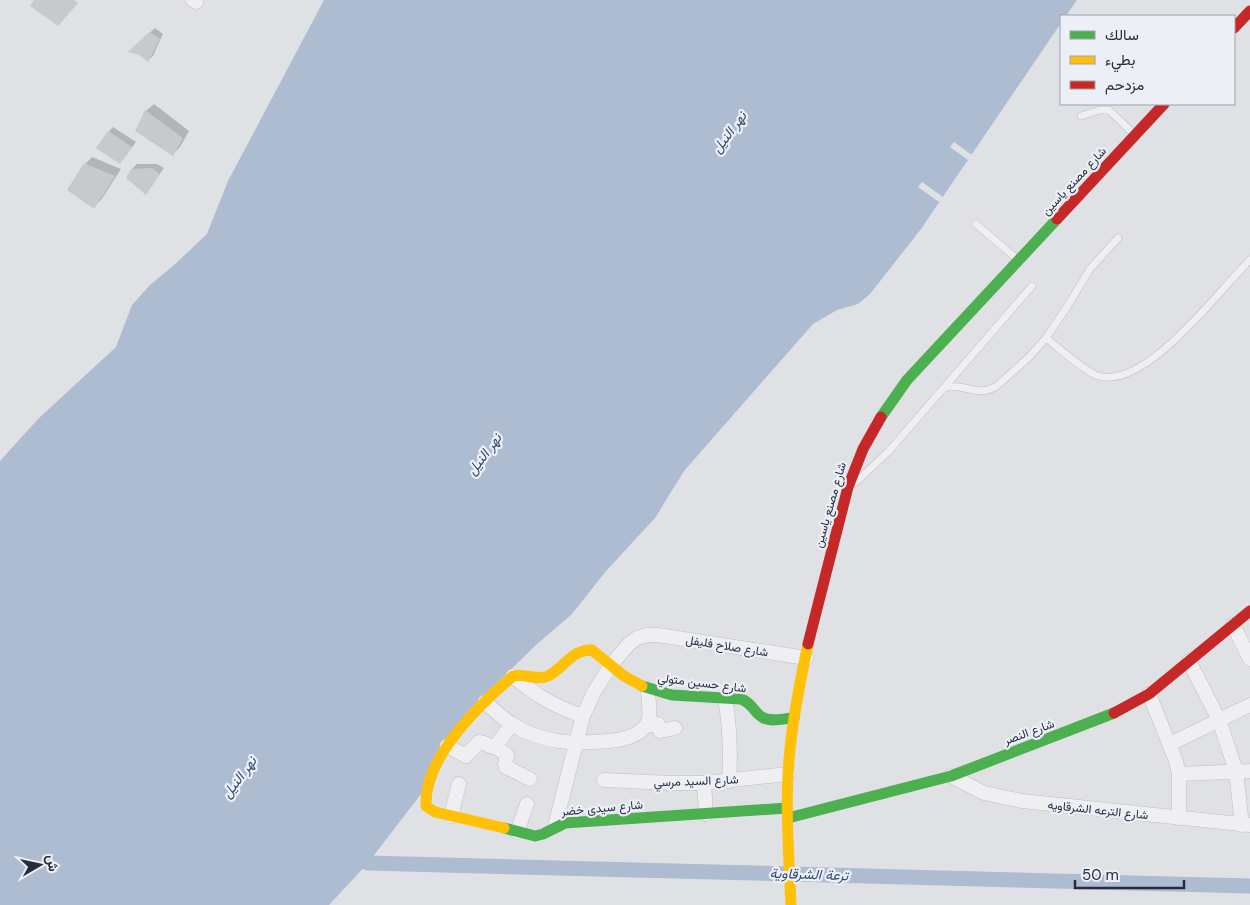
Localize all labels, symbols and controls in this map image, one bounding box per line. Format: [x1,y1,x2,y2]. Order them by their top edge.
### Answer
legend [1060,15,1235,105]
text: سالك [1105,25,1139,45]
text: بطيء [1105,50,1135,73]
text: مزدحم [1105,75,1144,95]
water label: نهر النيل [708,107,751,156]
street label: شارع مصنع ياسين [1038,143,1111,219]
water label: نهر النيل [463,429,506,478]
street label: شارع مصنع ياسين [810,460,851,550]
street label: شارع صلاح فليفل [684,632,769,661]
street label: شارع حسين متولي [656,670,747,698]
street label: شارع النصر [1001,715,1057,750]
water label: نهر النيل [218,752,261,801]
street label: شارع السيد مرسي [653,772,739,792]
street label: شارع سيدى خضر [559,796,644,821]
street label: شارع الترعه الشرقاويه [1047,797,1149,824]
north arrow [15,840,65,890]
text: ش [43,853,63,873]
scale bar [1075,858,1184,890]
water label: ترعة الشرقاوية [769,864,850,884]
text: 50 m [1082,865,1119,885]

